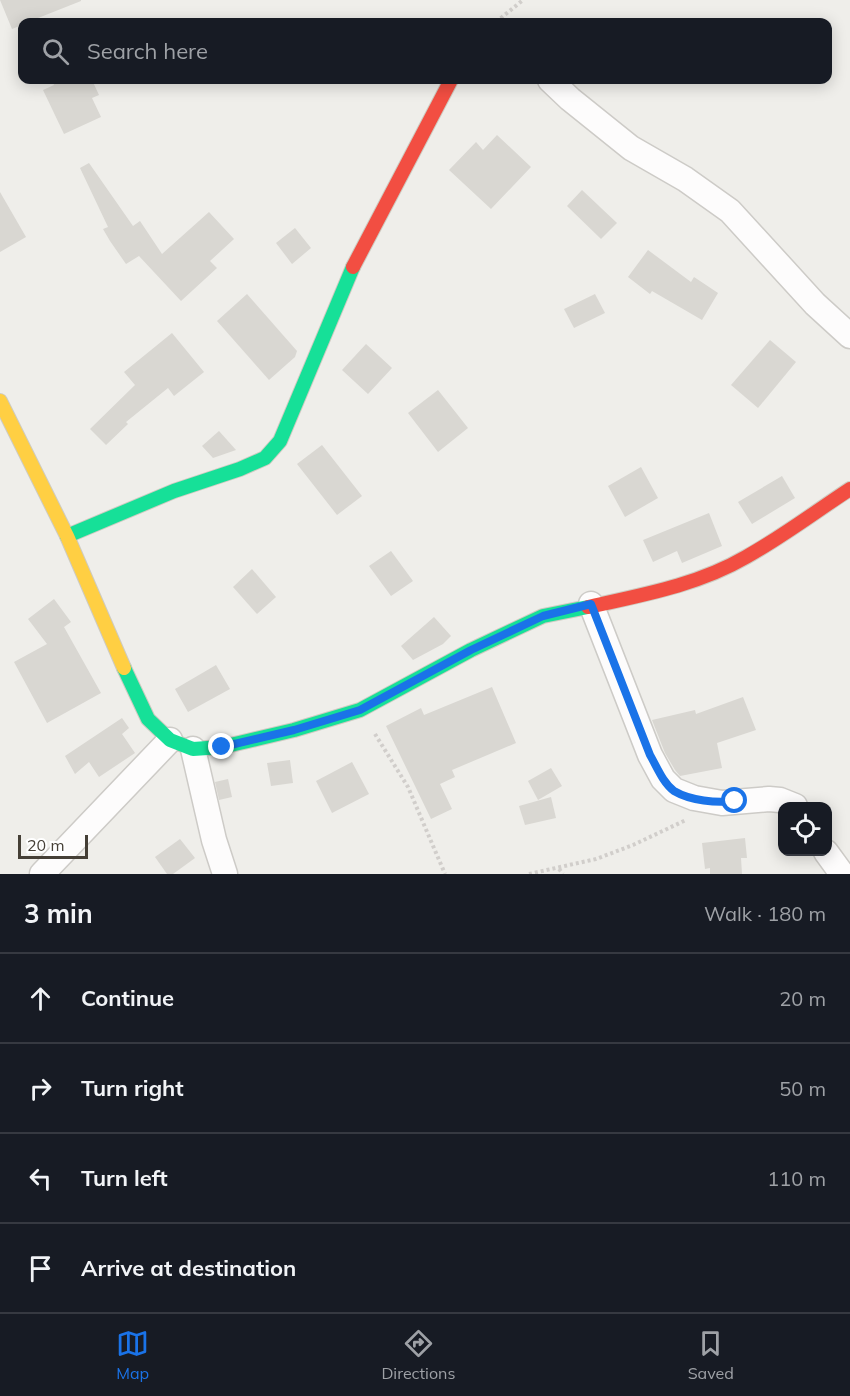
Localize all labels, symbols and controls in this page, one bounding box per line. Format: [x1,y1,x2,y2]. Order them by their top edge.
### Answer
search box [18,18,832,84]
icon: search [39,35,72,68]
text: Search here [87,37,208,65]
route end [208,733,234,759]
route start [721,787,747,813]
map controls [778,802,832,856]
button: locate [778,802,832,856]
scale bar [18,832,88,860]
text: 20 m [27,835,64,855]
text: 3 min [24,897,93,930]
text: Walk · 180 m [704,901,826,926]
icon: ahead [24,982,57,1015]
text: Continue [81,984,174,1012]
text: 20 m [779,986,826,1011]
icon: right [24,1072,57,1105]
text: Turn right [81,1074,184,1102]
text: 50 m [779,1076,826,1101]
icon: left [24,1162,57,1195]
text: Turn left [81,1164,168,1192]
text: 110 m [767,1166,826,1191]
icon: arrive [24,1252,57,1285]
text: Arrive at destination [81,1254,296,1282]
tab: Map [116,1327,149,1383]
tab: Directions [381,1327,455,1383]
tab: Saved [688,1327,734,1383]

